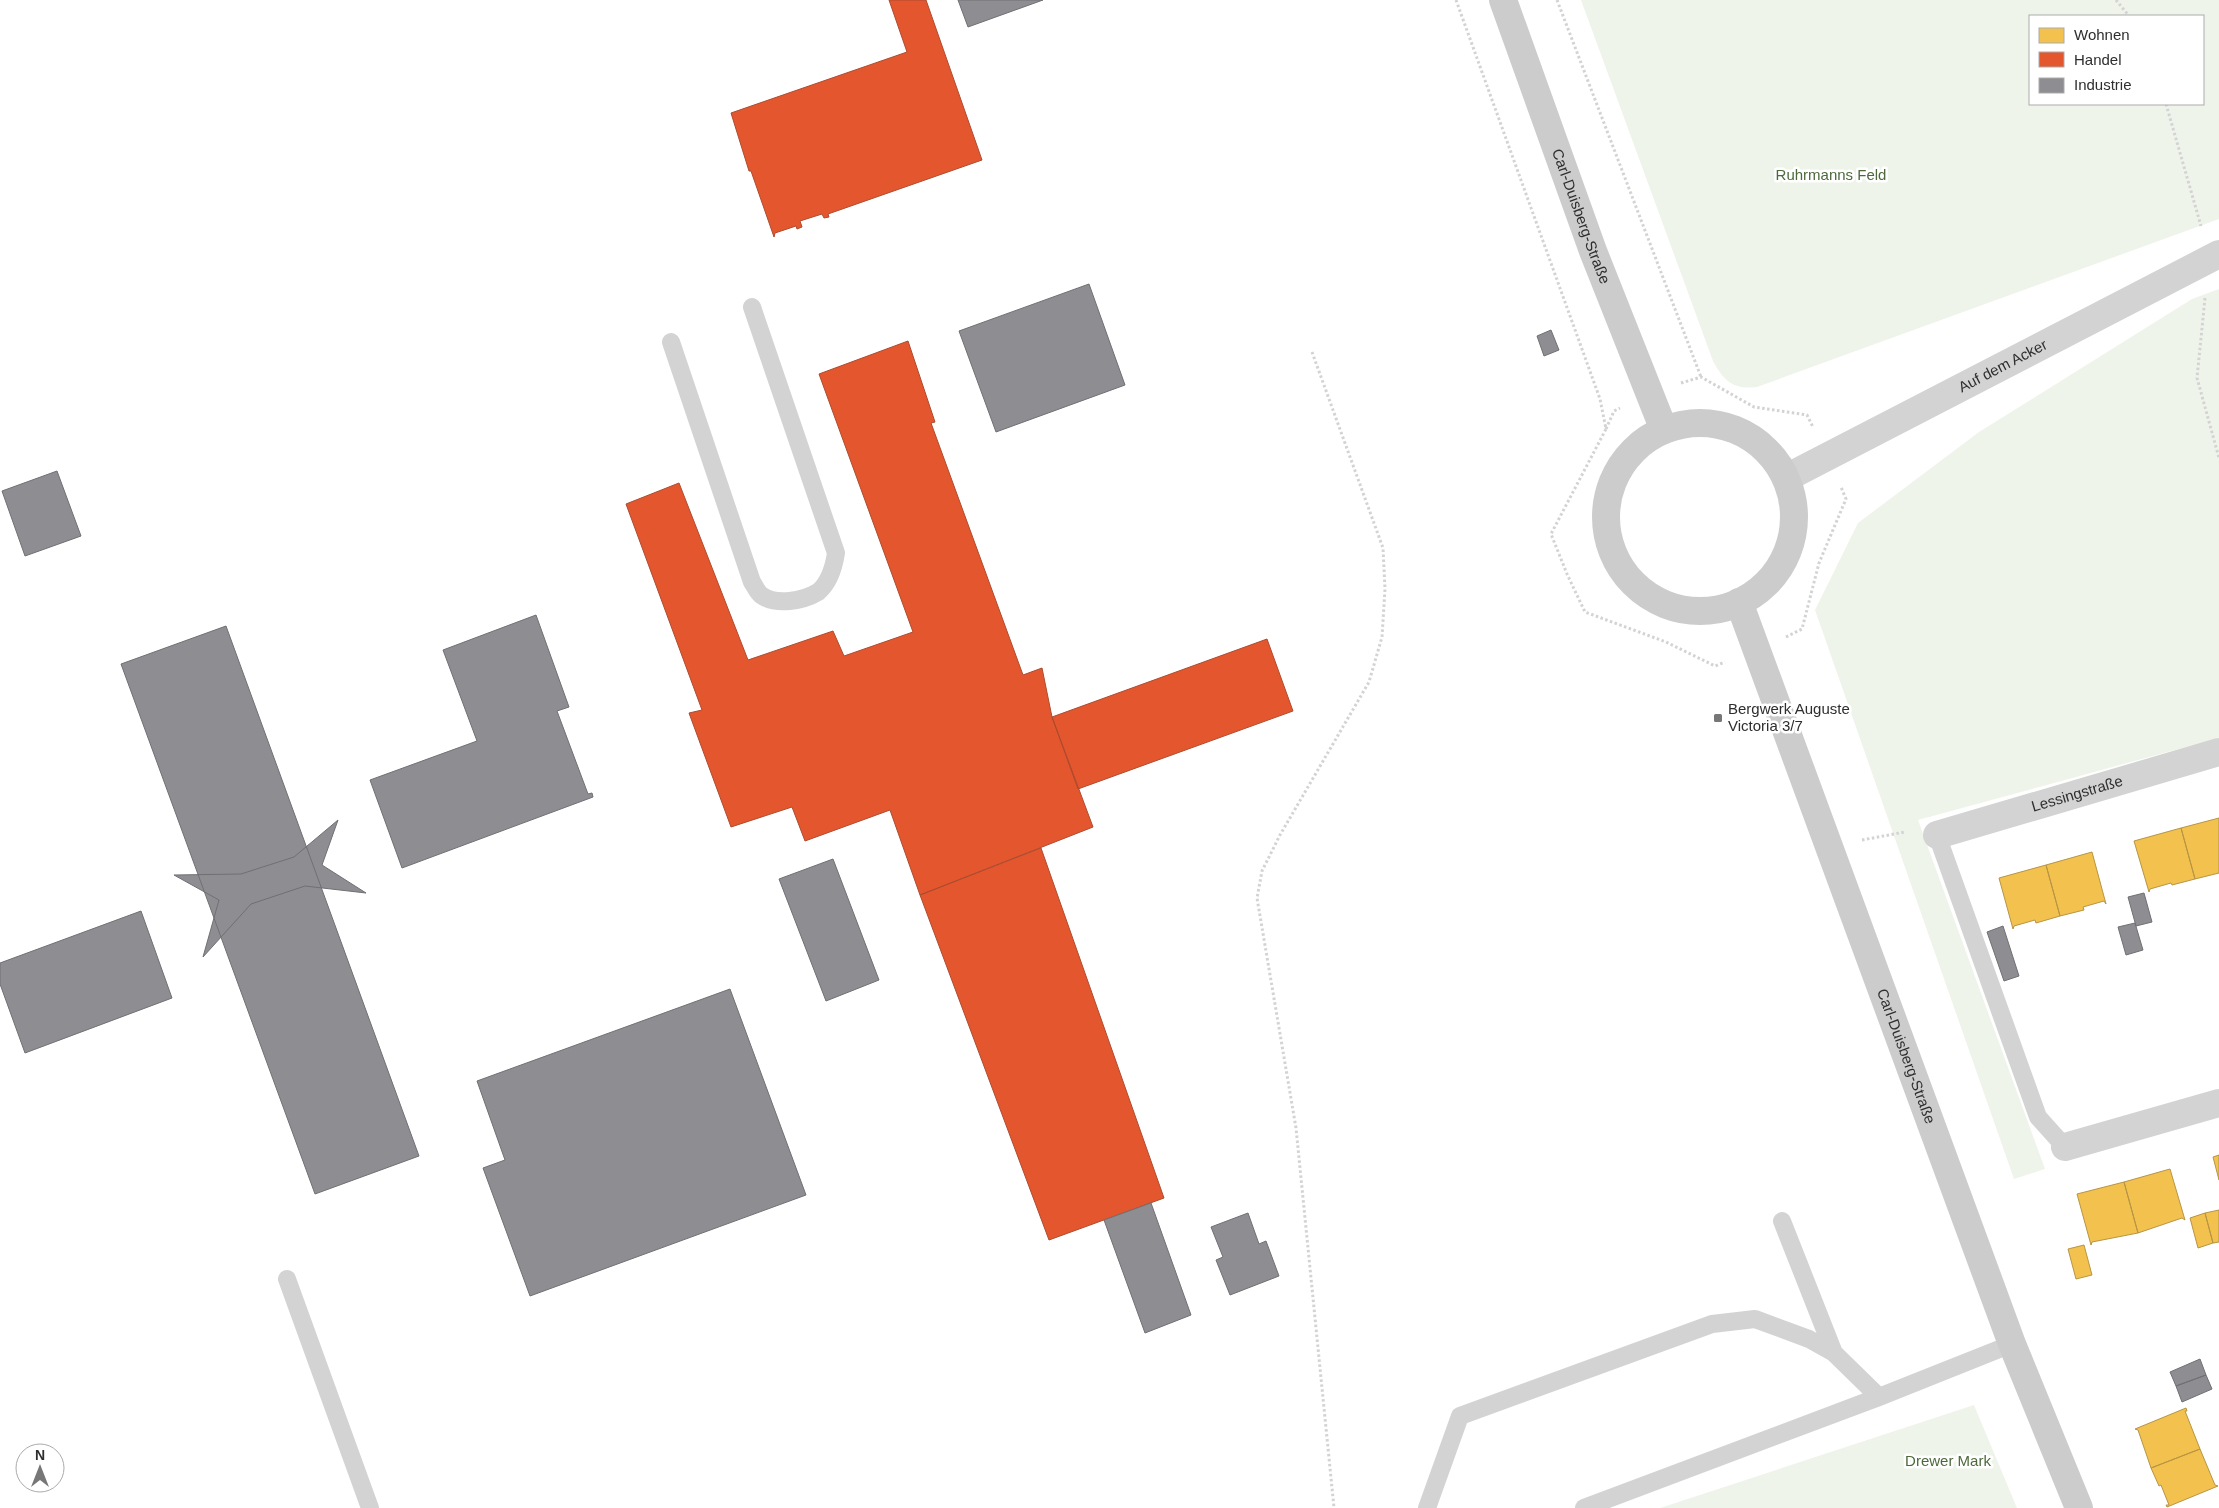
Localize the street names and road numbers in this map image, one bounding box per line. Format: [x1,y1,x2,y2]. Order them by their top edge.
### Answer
street label: Carl-Duisberg-Straße [1549,146,1614,286]
street label: Auf dem Acker [1955,335,2050,395]
street label: Lessingstraße [2029,772,2125,815]
street label: Carl-Duisberg-Straße [1874,986,1939,1126]

